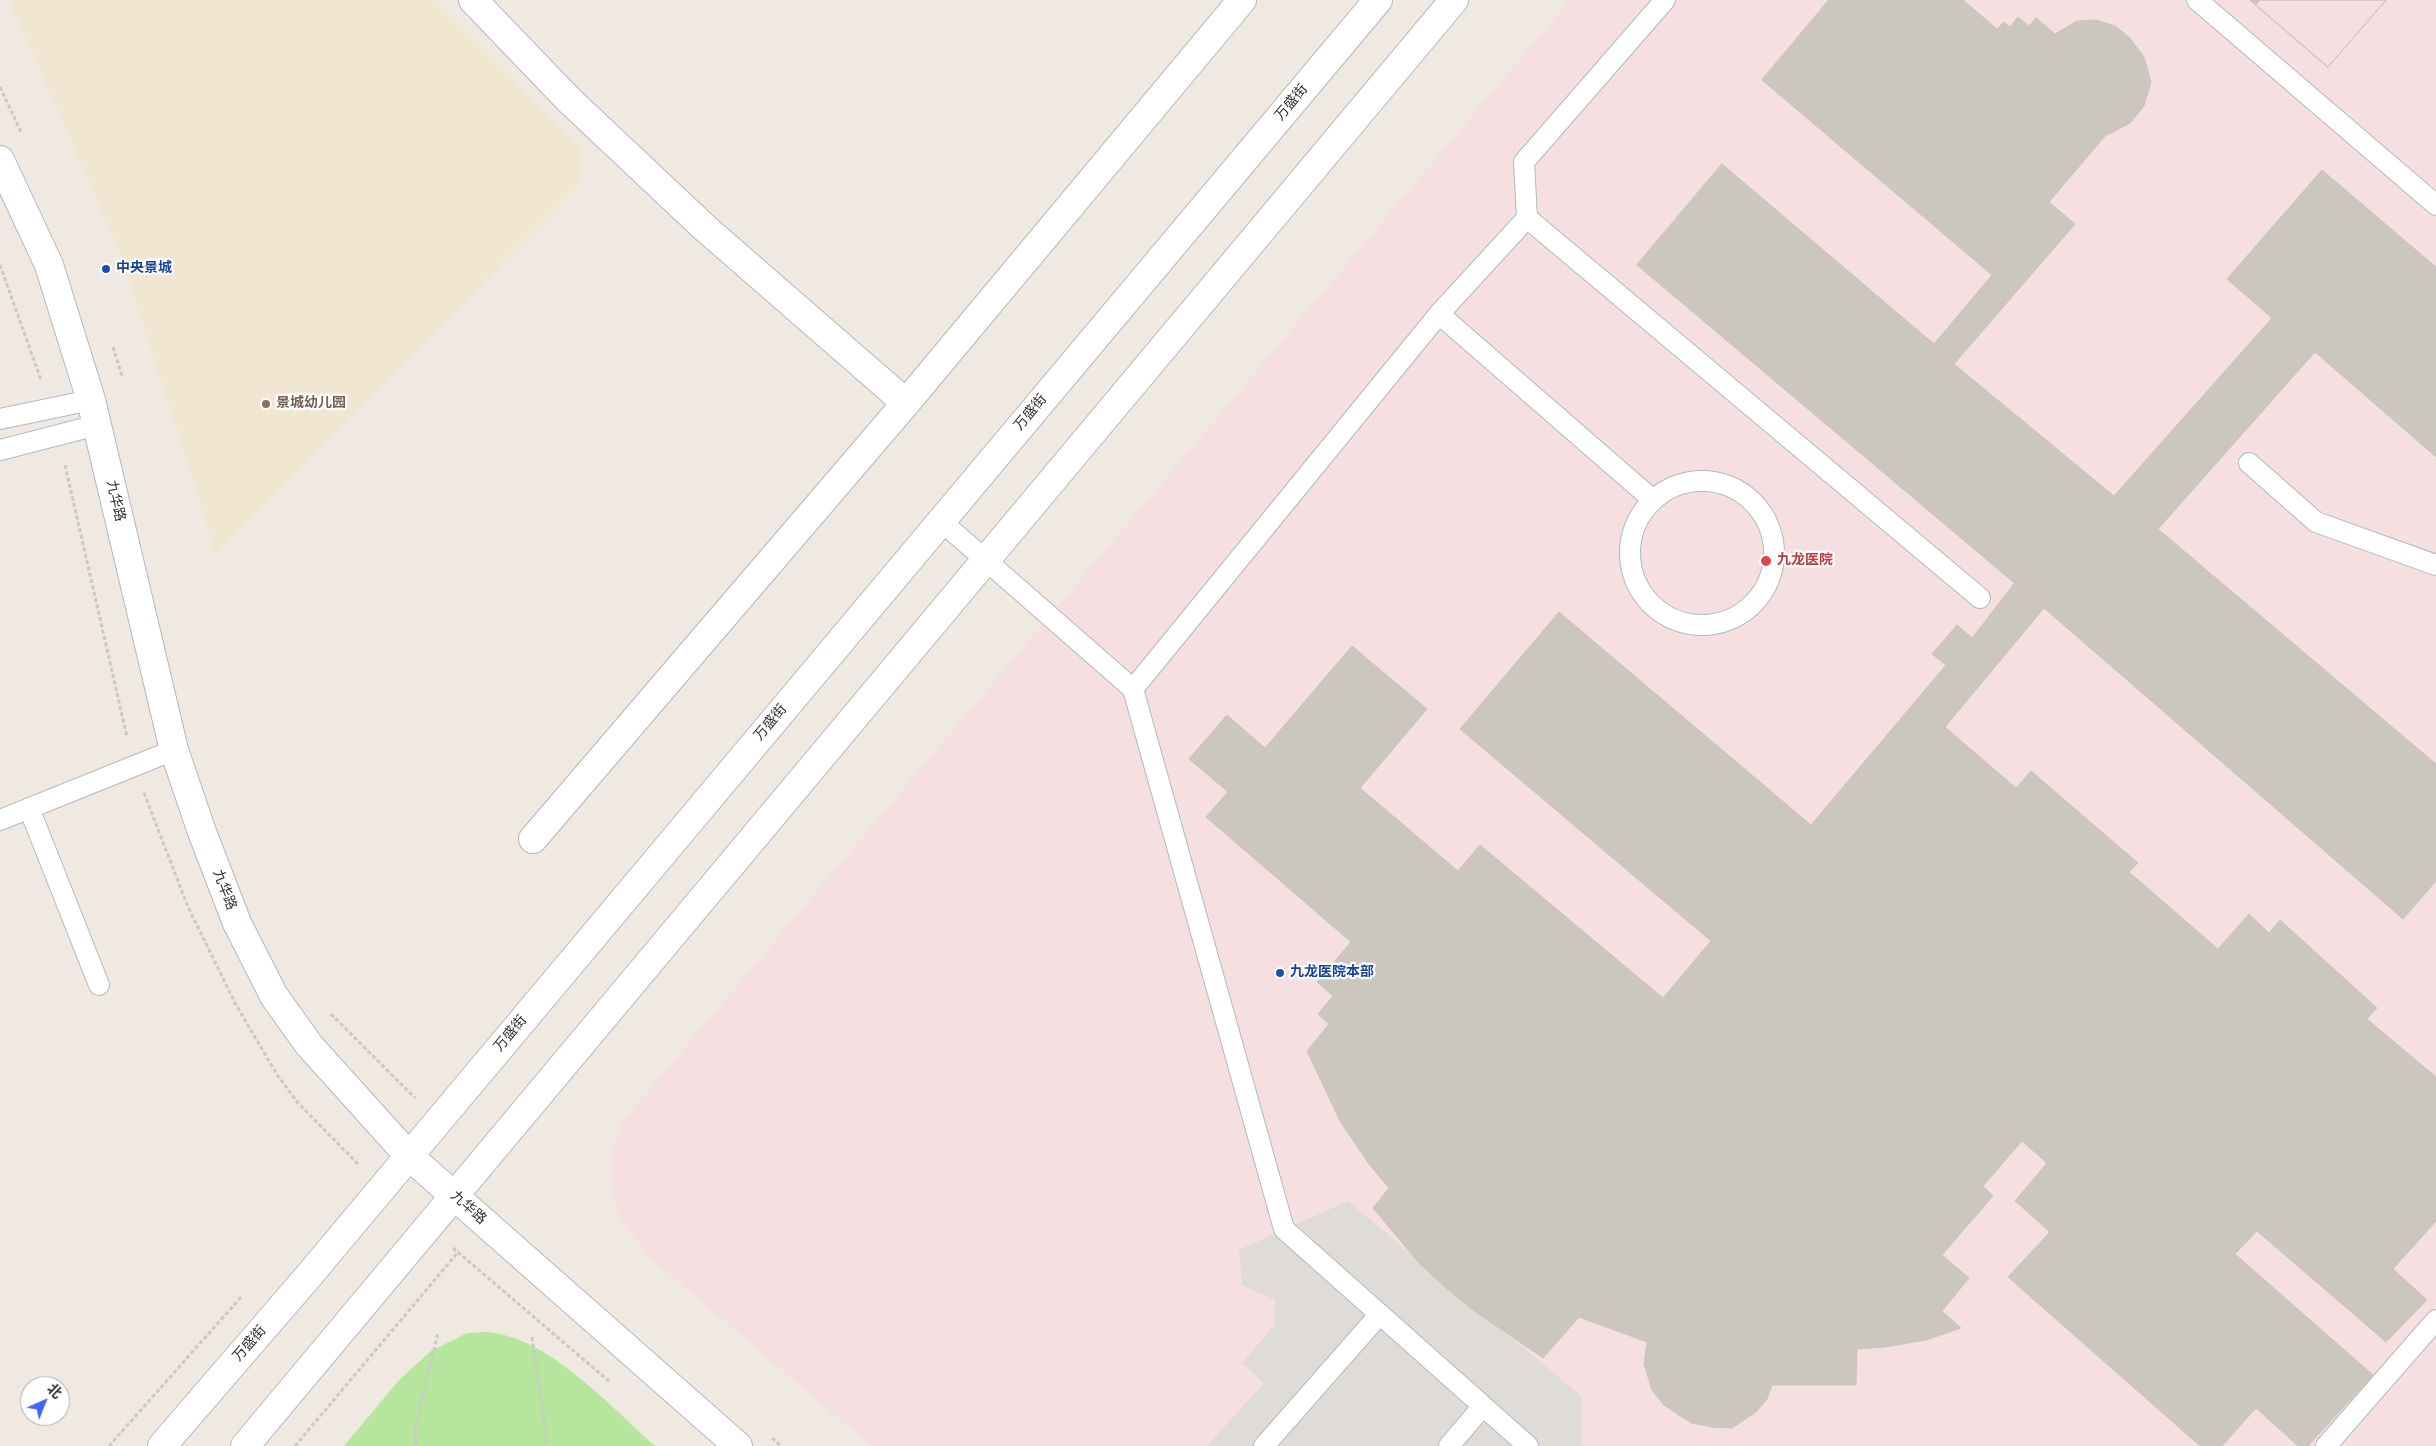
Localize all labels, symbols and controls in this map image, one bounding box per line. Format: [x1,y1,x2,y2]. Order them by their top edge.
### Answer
street label: 万盛街 [1272,82,1312,124]
place label: 中央景城 [116,261,172,277]
marker: 中央景城 [100,263,112,275]
street label: 万盛街 [1011,392,1051,434]
place label: 景城幼儿园 [276,396,346,412]
marker: 景城幼儿园 [260,398,272,410]
street label: 九华路 [102,479,128,523]
place label: 九龙医院 [1777,553,1833,569]
marker: 九龙医院 [1759,554,1773,568]
street label: 万盛街 [751,702,791,744]
street label: 九华路 [209,867,239,913]
place label: 九龙医院本部 [1290,965,1374,981]
marker: 九龙医院本部 [1274,967,1286,979]
street label: 万盛街 [491,1013,531,1055]
street label: 九华路 [447,1188,489,1228]
street label: 万盛街 [230,1323,270,1365]
north arrow [20,1376,70,1426]
text: 北 [43,1378,67,1403]

